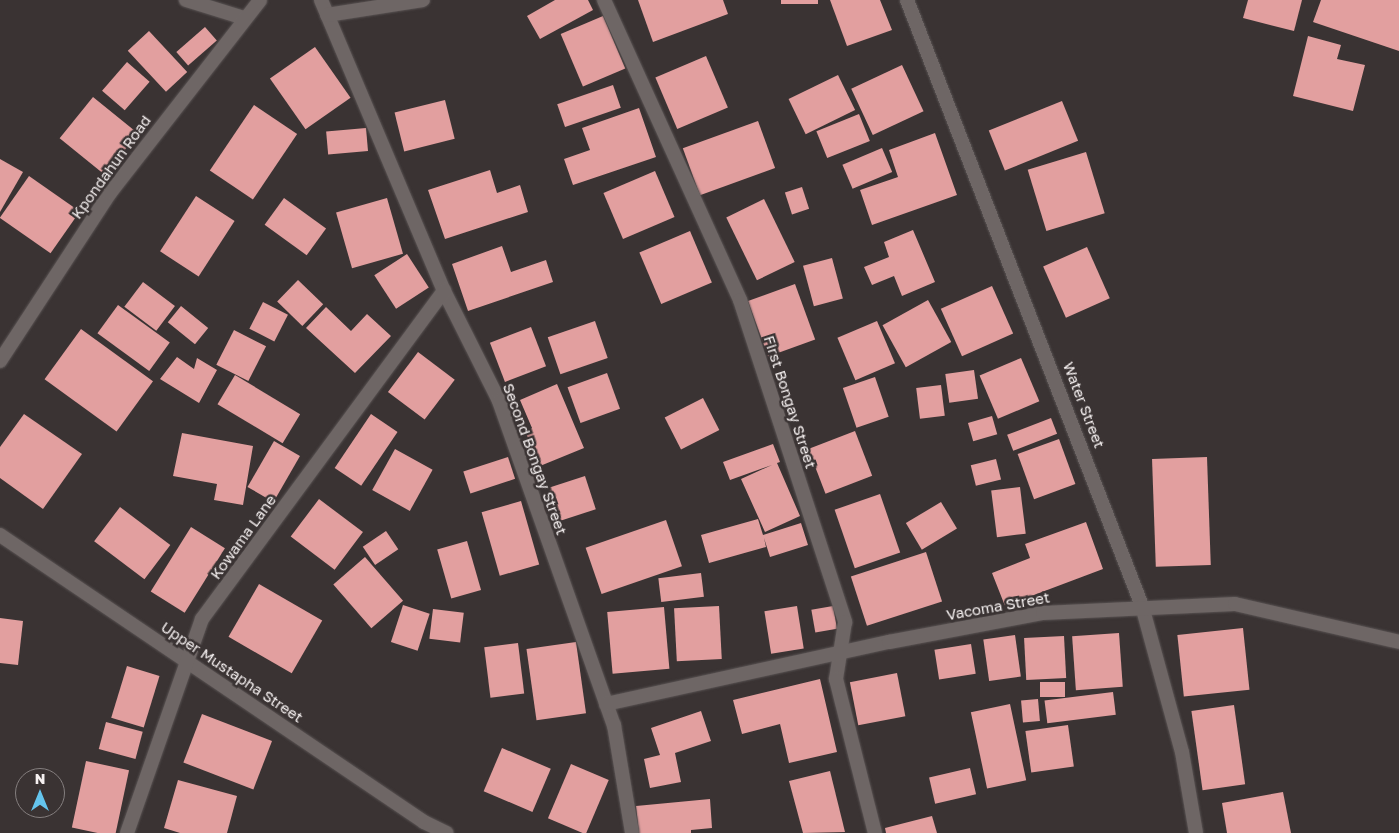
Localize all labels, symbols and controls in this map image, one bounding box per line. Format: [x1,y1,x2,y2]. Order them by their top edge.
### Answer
street label: Kpondahun Road [67,112,155,222]
street label: First Bongay Street [760,333,820,471]
street label: Water Street [1059,359,1109,451]
street label: Second Bongay Street [499,381,571,537]
street label: Kowama Lane [206,491,280,583]
street label: Vacoma Street [945,588,1051,624]
street label: Upper Mustapha Street [158,618,306,726]
north arrow [15,768,65,818]
text: N [35,770,45,787]

